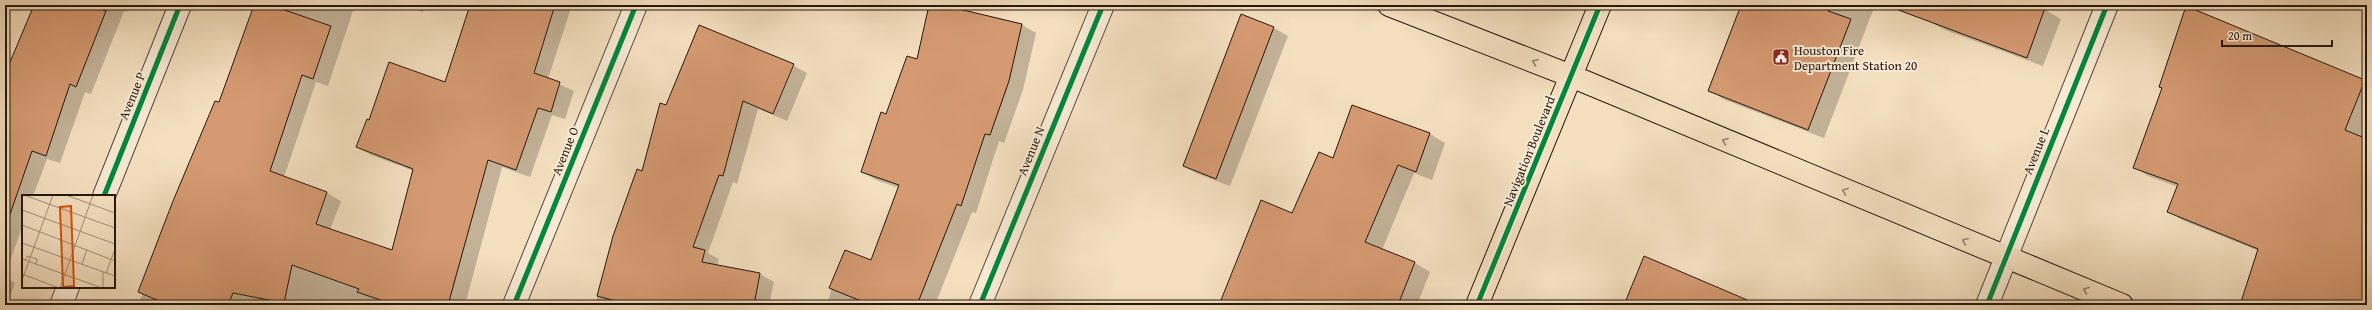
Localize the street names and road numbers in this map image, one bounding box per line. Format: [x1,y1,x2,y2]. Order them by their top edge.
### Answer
street label: Avenue P [114,69,150,123]
street label: Navigation Boulevard [1498,93,1560,209]
street label: Avenue N [1013,123,1050,178]
street label: Avenue O [547,124,583,178]
street label: Avenue L [2018,124,2054,177]

